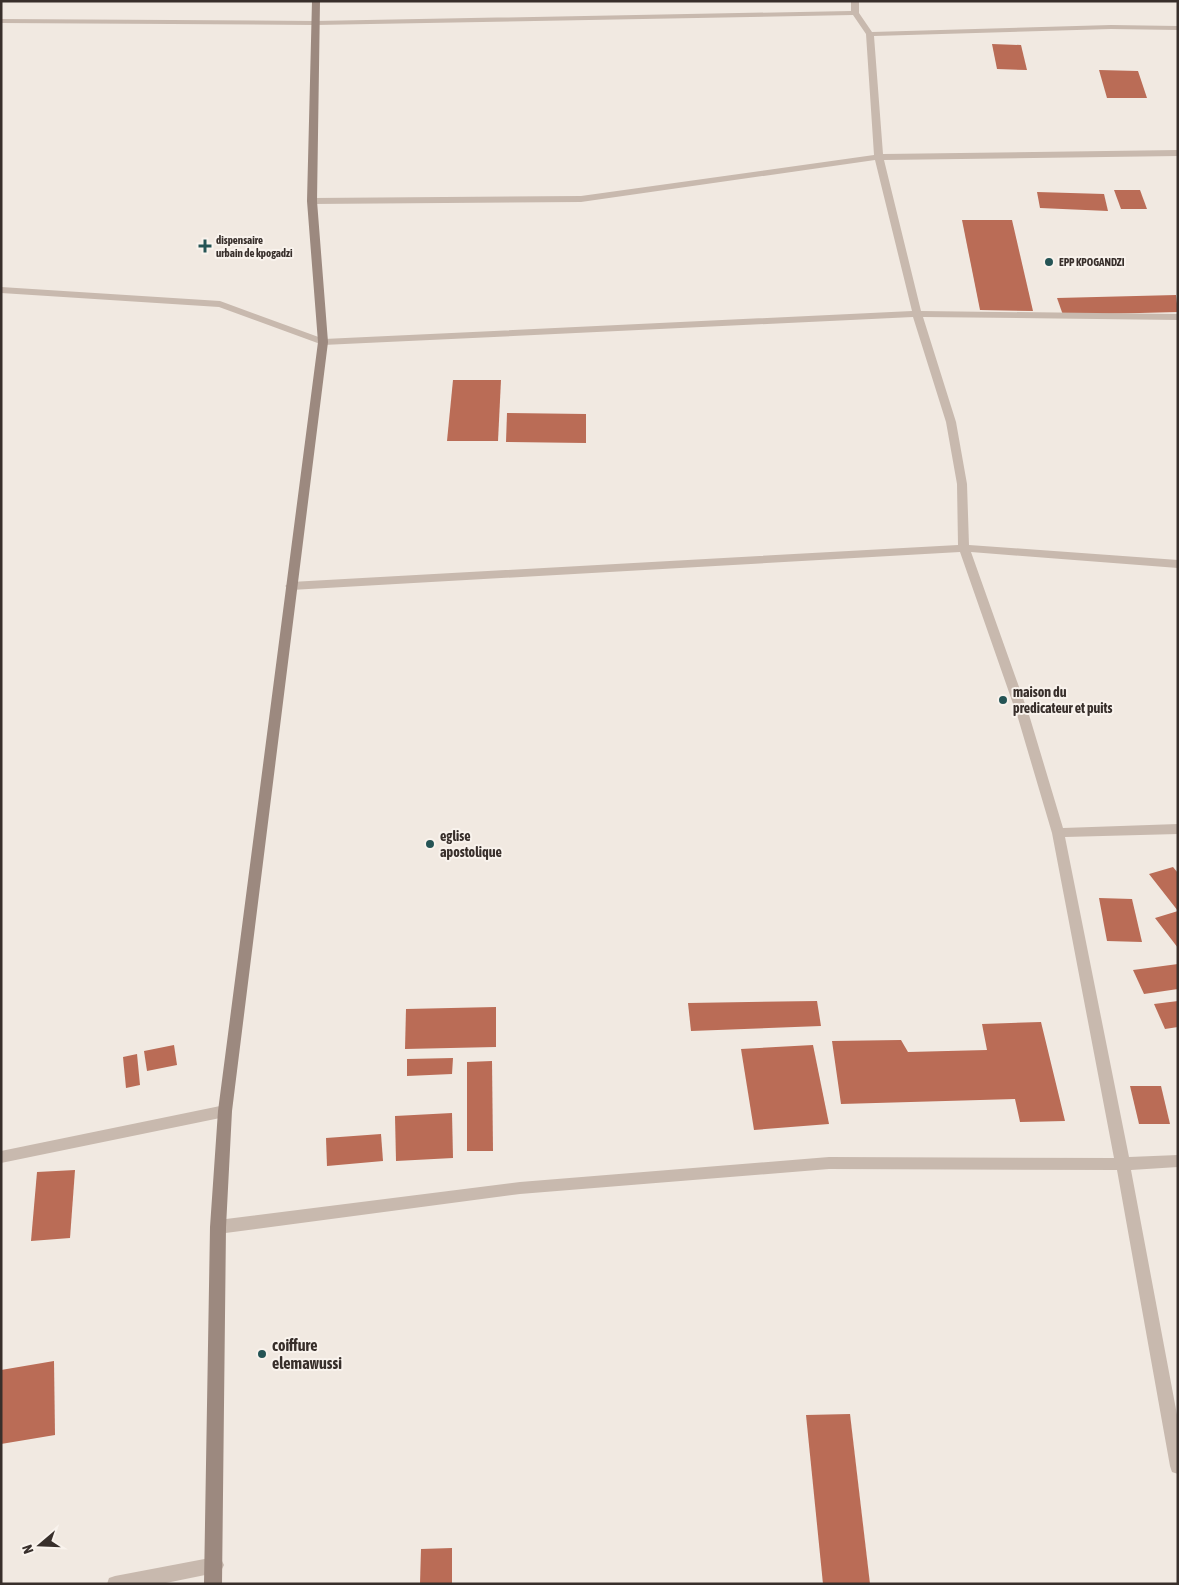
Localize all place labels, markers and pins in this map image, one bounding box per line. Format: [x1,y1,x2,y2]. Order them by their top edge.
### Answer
place label: dispensaire urbain de kpogadzi [216,234,293,259]
marker: dispensaire urbain de kpogadzi [198,239,212,253]
marker: EPP KPOGANDZI [1043,256,1055,268]
place label: EPP KPOGANDZI [1059,256,1125,268]
place label: maison du predicateur et puits [1013,684,1113,716]
marker: maison du predicateur et puits [997,694,1009,706]
place label: eglise apostolique [440,828,502,860]
marker: eglise apostolique [424,838,436,850]
place label: coiffure elemawussi [272,1336,342,1372]
marker: coiffure elemawussi [256,1348,268,1360]

